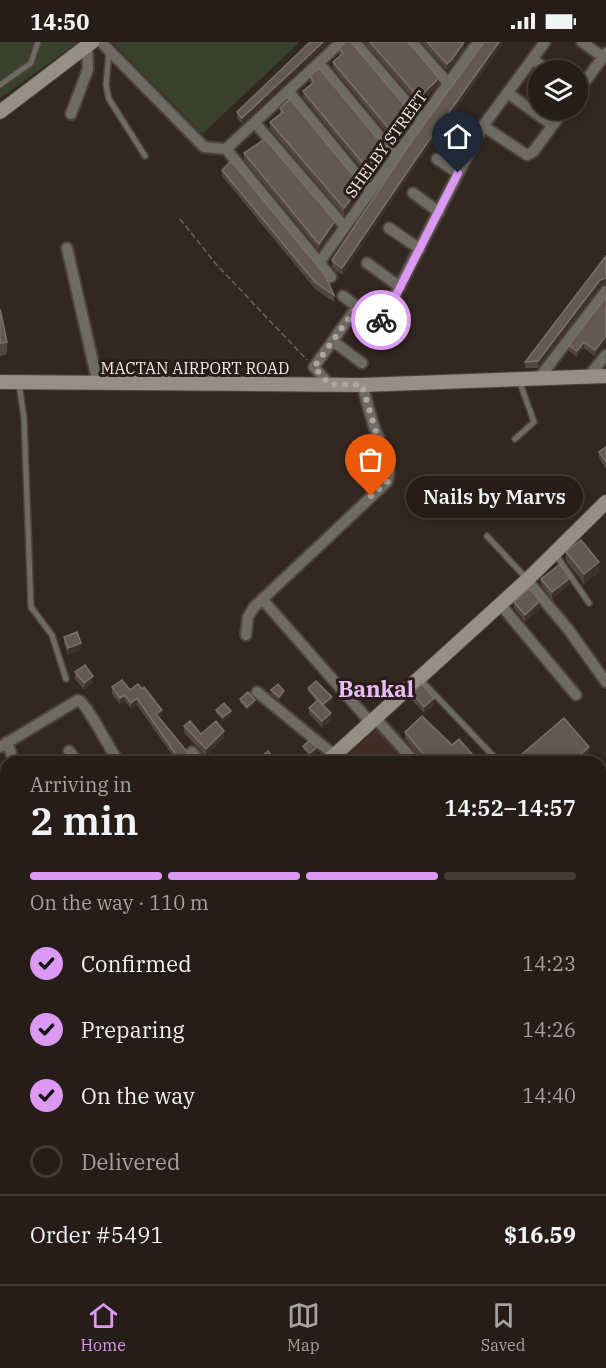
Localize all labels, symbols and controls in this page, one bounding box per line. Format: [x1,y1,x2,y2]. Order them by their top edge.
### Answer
text: 14:50 [30,7,89,36]
map controls [528,60,588,120]
button: layers [528,60,588,120]
street label: SHELBY STREET [341,87,431,201]
pin [432,111,483,173]
icon: home [441,120,474,153]
courier [351,290,411,350]
icon: bike [365,304,398,337]
street label: MACTAN AIRPORT ROAD [101,358,289,378]
pin [345,434,396,496]
icon: bag [354,443,387,476]
callout: Nails by Marvs [407,475,584,517]
text: Nails by Marvs [423,483,566,510]
district label: Bankal [338,674,414,703]
text: Arriving in [30,771,132,798]
text: 14:52–14:57 [444,793,576,822]
text: 2 min [30,795,138,846]
text: On the way · 110 m [30,889,209,916]
icon: check [30,947,63,980]
text: Confirmed [81,949,192,978]
text: 14:23 [522,950,576,977]
icon: check [30,1013,63,1046]
text: Preparing [81,1015,185,1044]
text: 14:26 [522,1016,576,1043]
icon: check [30,1079,63,1112]
text: On the way [81,1081,195,1110]
text: 14:40 [522,1082,576,1109]
text: Delivered [81,1147,180,1176]
text: Order #5491 [30,1220,164,1249]
text: $16.59 [504,1220,576,1249]
tab: Home [80,1299,126,1355]
tab: Map [287,1299,320,1355]
tab: Saved [481,1299,526,1355]

